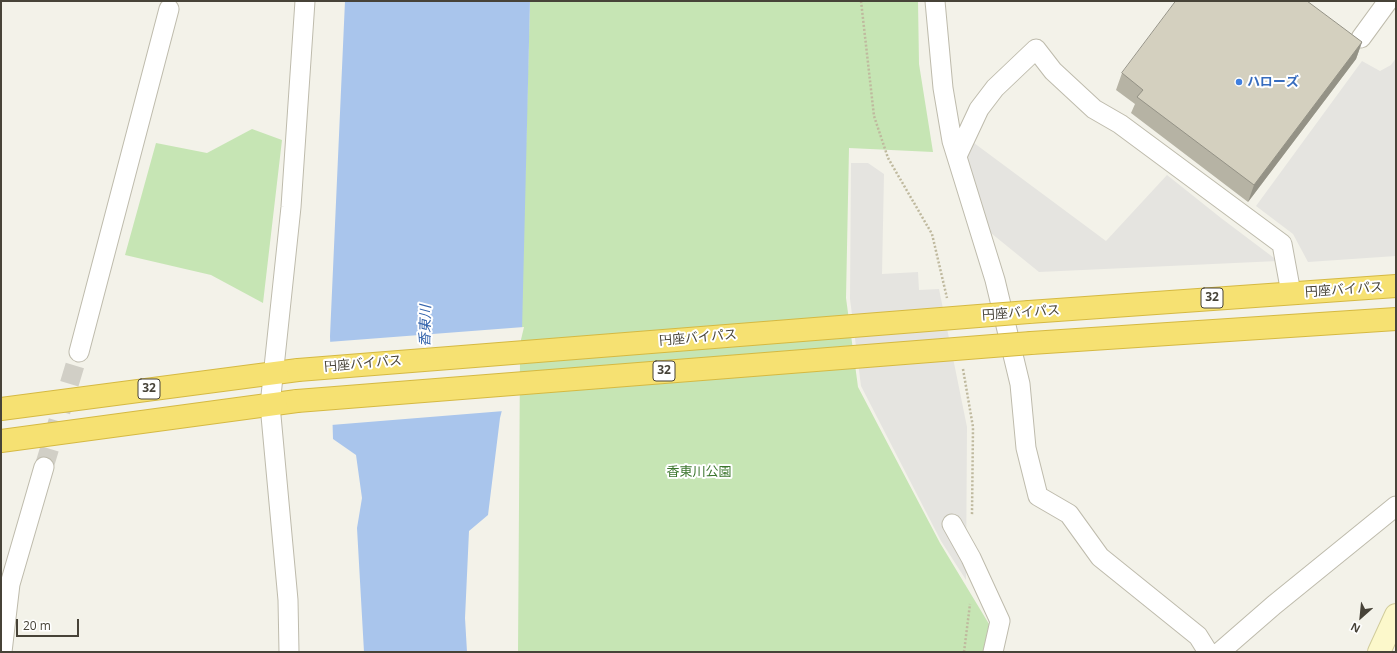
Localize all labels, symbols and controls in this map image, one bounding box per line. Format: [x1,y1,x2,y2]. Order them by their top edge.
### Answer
place label: ハローズ [1247,74,1299,90]
marker: ハローズ [1234,77,1244,87]
street label: 円座バイパス [1305,279,1383,301]
road number: 32 [1201,288,1223,308]
street label: 円座バイパス [982,302,1060,324]
water label: 香東川 [417,305,435,347]
street label: 円座バイパス [658,327,738,349]
street label: 円座バイパス [323,353,403,375]
road number: 32 [653,361,675,381]
road number: 32 [138,379,160,399]
park label: 香東川公園 [667,464,731,480]
north arrow [1341,597,1381,637]
scale bar [18,611,81,637]
text: 20 m [23,617,51,634]
text: N [1348,619,1363,637]

